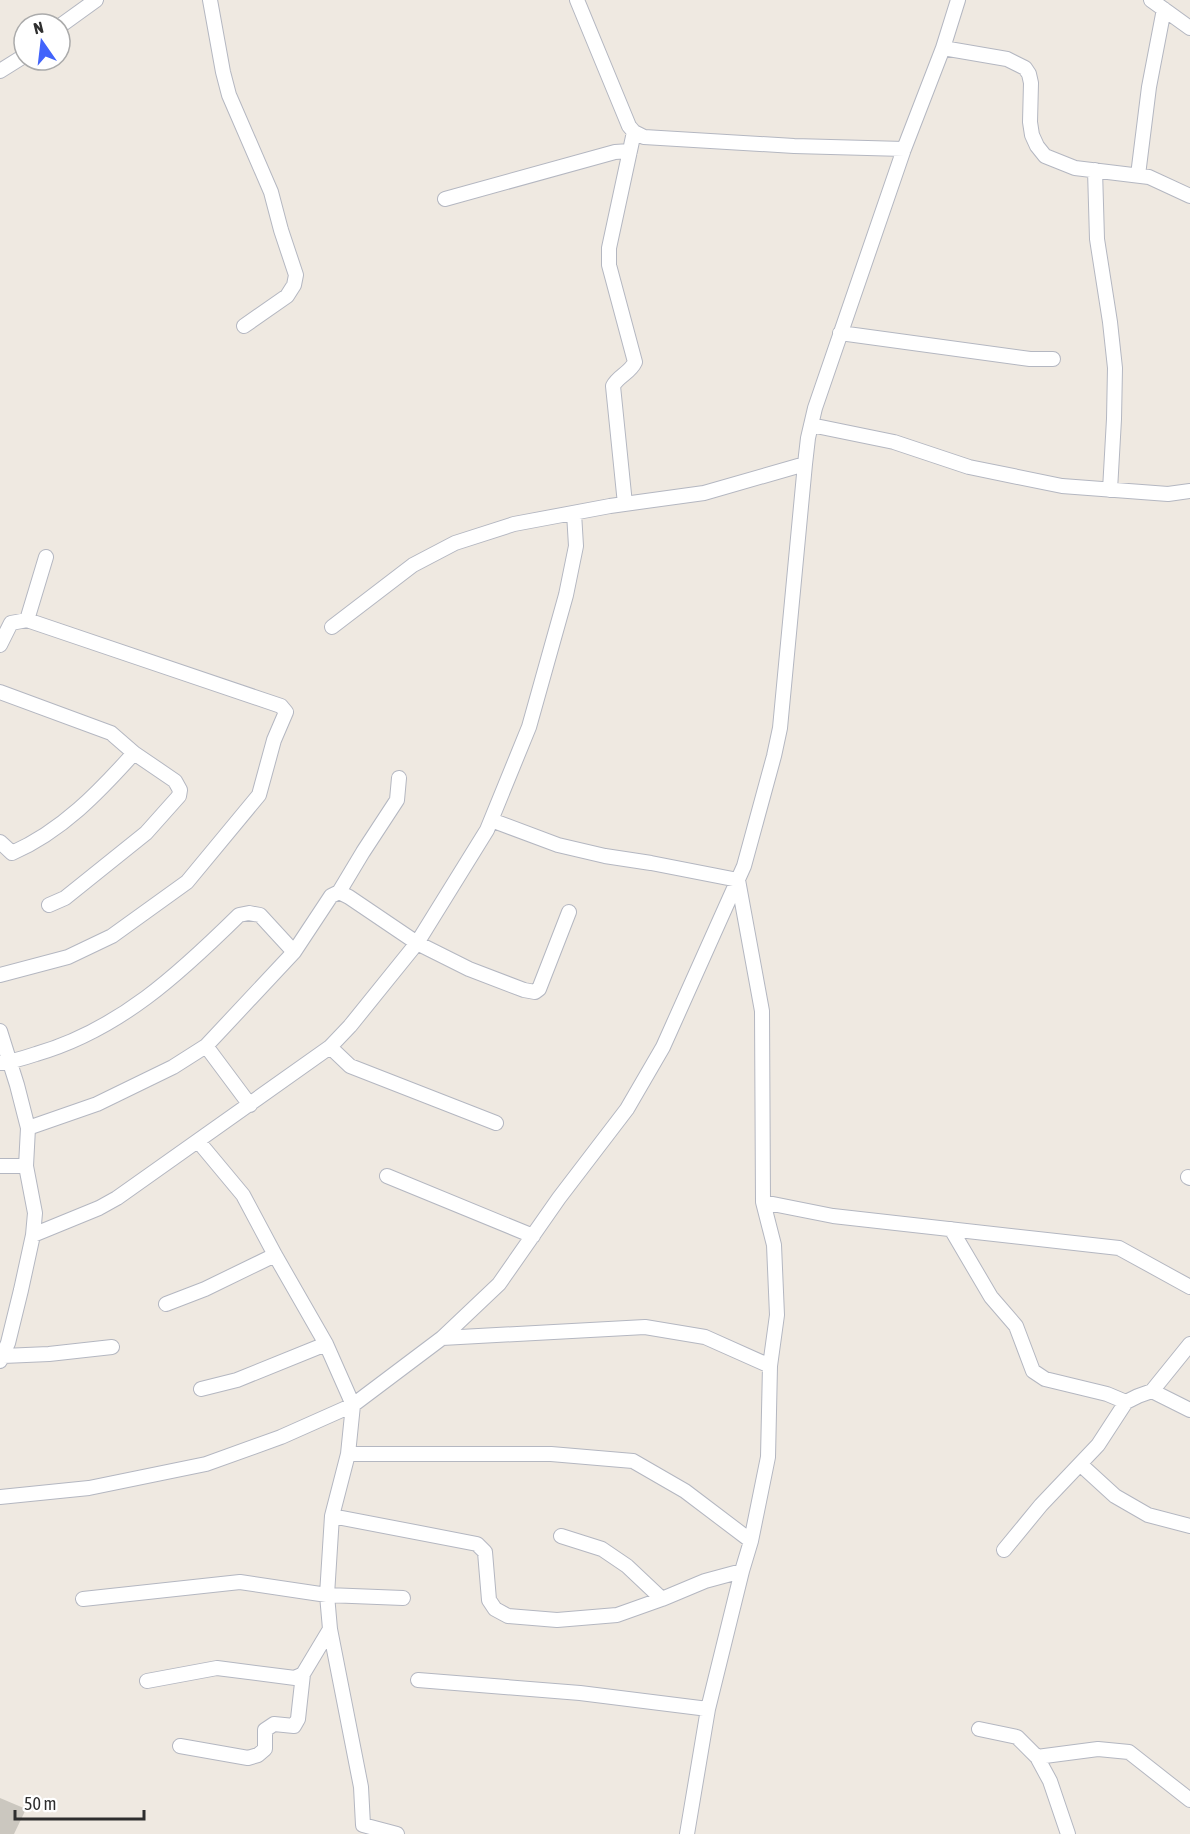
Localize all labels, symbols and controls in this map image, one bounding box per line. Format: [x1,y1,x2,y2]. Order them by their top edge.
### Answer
north arrow [12,12,72,72]
text: N [32,18,45,37]
scale bar [15,1783,144,1821]
text: 50 m [24,1793,56,1814]

